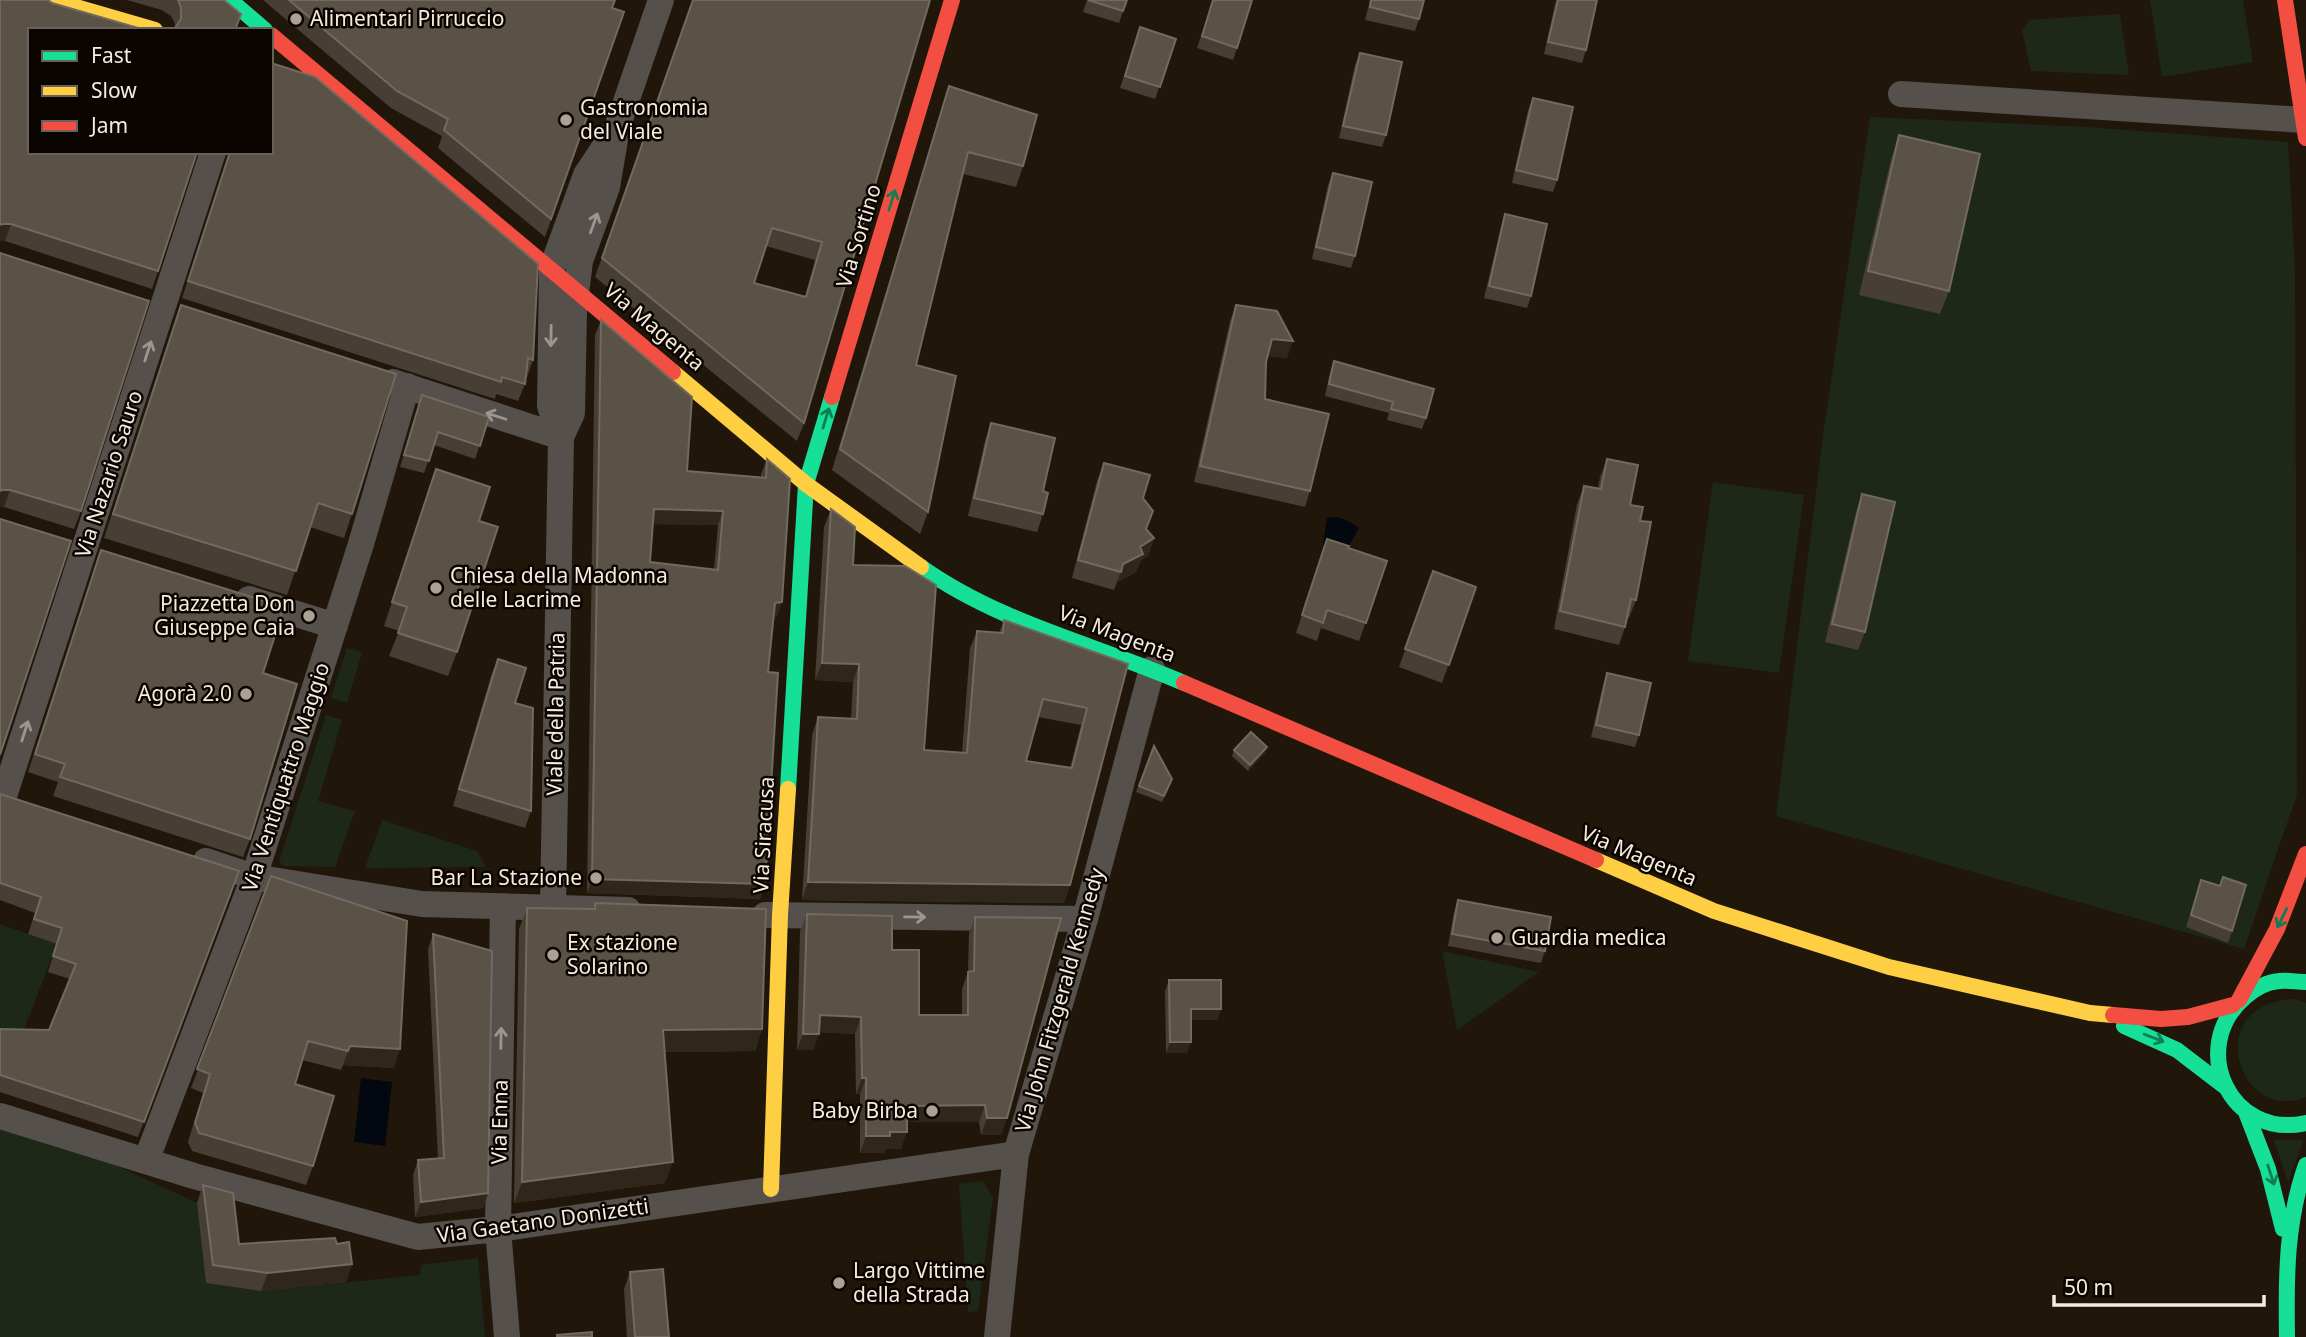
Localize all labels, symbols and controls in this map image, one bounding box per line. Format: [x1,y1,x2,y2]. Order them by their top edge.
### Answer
place label: Alimentari Pirruccio [310,4,504,32]
marker: Alimentari Pirruccio [288,11,304,27]
legend [28,28,273,154]
text: Fast [91,41,132,69]
text: Slow [91,76,137,104]
place label: Gastronomia del Viale [580,93,708,145]
text: Jam [89,111,128,139]
marker: Gastronomia del Viale [558,112,574,128]
street label: Via Sortino [829,181,887,291]
one-way arrow [886,190,899,212]
one-way arrow [589,213,601,235]
street label: Via Magenta [598,276,711,377]
one-way arrow [544,324,557,347]
one-way arrow [143,341,155,363]
street label: Via Nazario Sauro [68,387,148,561]
one-way arrow [485,408,507,421]
one-way arrow [820,408,833,430]
place label: Chiesa della Madonna delle Lacrime [450,561,668,613]
marker: Chiesa della Madonna delle Lacrime [428,580,444,596]
place label: Piazzetta Don Giuseppe Caia [154,589,295,641]
street label: Via Magenta [1055,598,1180,668]
marker: Piazzetta Don Giuseppe Caia [301,608,317,624]
street label: Viale della Patria [540,632,570,796]
street label: Via Ventiquattro Maggio [235,659,335,895]
place label: Agorà 2.0 [138,679,232,707]
marker: Agorà 2.0 [238,686,254,702]
one-way arrow [20,720,33,742]
street label: Via Siracusa [746,776,780,894]
street label: Via Magenta [1577,818,1702,892]
place label: Bar La Stazione [430,863,582,891]
street label: Via John Fitzgerald Kennedy [1008,864,1110,1135]
marker: Bar La Stazione [588,870,604,886]
one-way arrow [2274,907,2288,928]
one-way arrow [903,910,926,924]
place label: Guardia medica [1511,923,1667,951]
place label: Ex stazione Solarino [567,928,677,980]
marker: Guardia medica [1489,930,1505,946]
marker: Ex stazione Solarino [545,947,561,963]
one-way arrow [494,1027,508,1050]
one-way arrow [2143,1032,2164,1045]
street label: Via Enna [484,1079,514,1165]
place label: Baby Birba [811,1096,918,1124]
marker: Baby Birba [924,1103,940,1119]
one-way arrow [2265,1164,2278,1186]
street label: Via Gaetano Donizetti [435,1191,650,1249]
place label: Largo Vittime della Strada [853,1256,985,1308]
scale bar [2054,1264,2264,1308]
text: 50 m [2064,1273,2113,1301]
marker: Largo Vittime della Strada [831,1275,847,1291]

